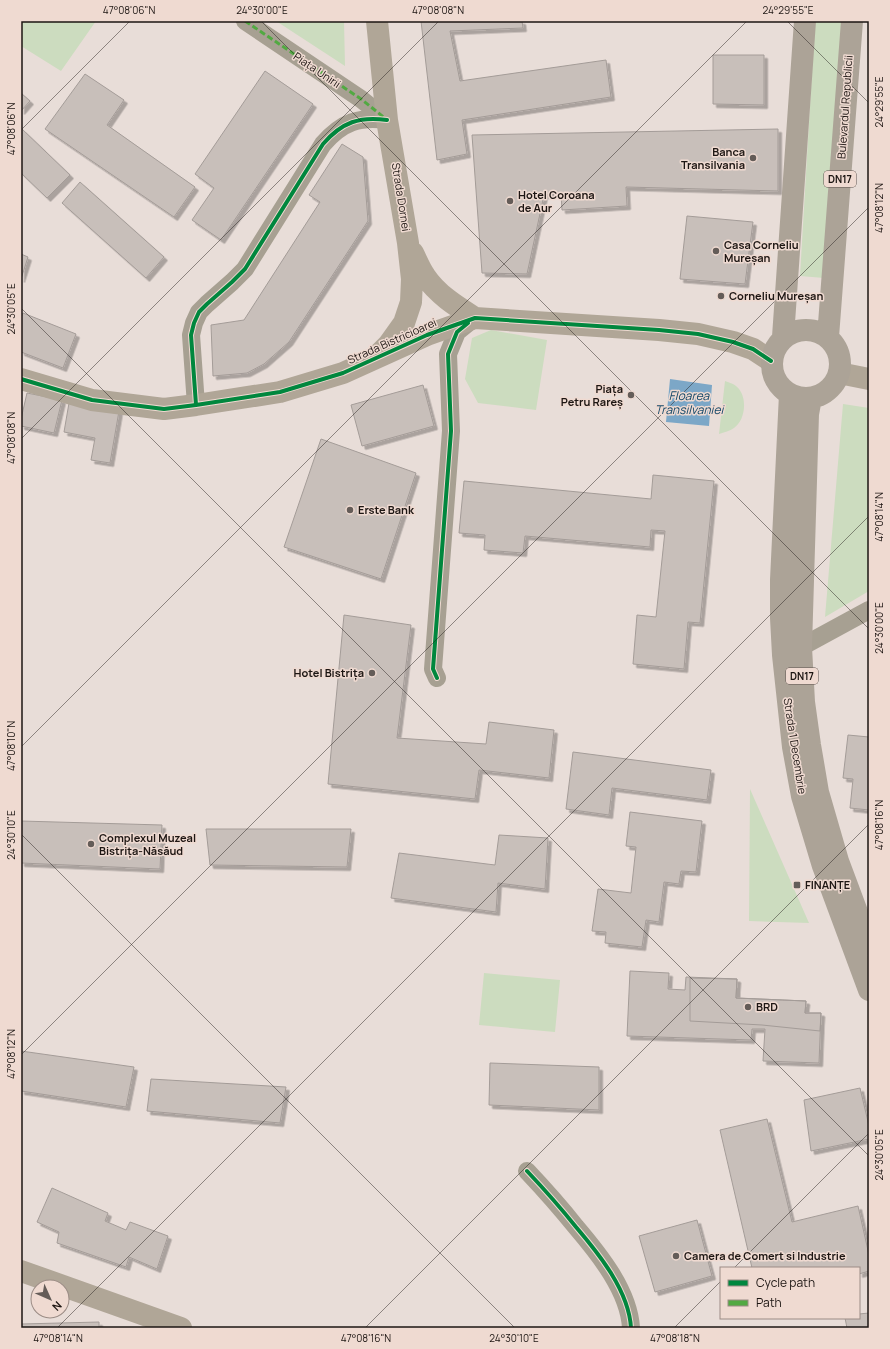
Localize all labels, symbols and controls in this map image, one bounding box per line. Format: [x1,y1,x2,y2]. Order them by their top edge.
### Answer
text: 47°08'06"N [103,3,155,17]
text: 24°30'00"E [236,3,288,17]
text: 47°08'08"N [412,3,464,17]
text: 24°29'55"E [762,3,814,17]
street label: Piața Unirii [291,48,344,91]
street label: Bulevardul Republicii [833,55,856,159]
text: 24°29'55"E [872,76,886,128]
text: 47°08'06"N [4,103,18,155]
place label: Banca Transilvania [681,144,745,172]
marker: Banca Transilvania [748,153,758,163]
street label: Strada Dornei [389,162,414,232]
road number: DN17 [824,171,856,187]
text: 47°08'12"N [872,183,886,233]
place label: Hotel Coroana de Aur [518,187,595,215]
marker: Hotel Coroana de Aur [505,196,515,206]
place label: Casa Corneliu Mureșan [724,237,799,266]
marker: Casa Corneliu Mureșan [711,246,721,256]
text: 24°30'05"E [4,283,18,335]
place label: Corneliu Mureșan [729,288,823,304]
marker: Corneliu Mureșan [716,291,726,301]
street label: Strada Bistricioarei [345,314,439,367]
place label: Piața Petru Rareș [561,381,623,410]
water label: Floarea Transilvaniei [655,387,725,418]
marker: Piața Petru Rareș [626,390,636,400]
text: 47°08'08"N [4,412,18,464]
text: 47°08'14"N [872,492,886,542]
place label: Erste Bank [358,502,415,517]
marker: Erste Bank [345,505,355,515]
text: 24°30'00"E [872,602,886,654]
place label: Hotel Bistrița [294,665,364,681]
marker: Hotel Bistrița [367,668,377,678]
road number: DN17 [786,668,818,684]
street label: Strada 1 Decembrie [780,697,811,796]
text: 47°08'10"N [4,721,18,771]
text: 47°08'16"N [872,800,886,850]
text: 24°30'10"E [4,810,18,860]
place label: Complexul Muzeal Bistrița-Năsăud [99,830,196,859]
marker: Complexul Muzeal Bistrița-Năsăud [86,839,96,849]
place label: FINANȚE [805,877,850,893]
marker: FINANȚE [792,880,802,890]
place label: BRD [756,999,778,1014]
marker: BRD [743,1002,753,1012]
text: 47°08'12"N [4,1029,18,1079]
text: 24°30'05"E [872,1129,886,1181]
place label: Camera de Comert si Industrie [684,1248,846,1263]
marker: Camera de Comert si Industrie [671,1251,681,1261]
legend [720,1267,860,1319]
text: Cycle path [756,1274,815,1291]
north arrow [30,1279,70,1319]
text: Path [756,1294,782,1311]
text: N [49,1298,66,1315]
text: 47°08'14"N [33,1331,83,1345]
text: 47°08'16"N [341,1331,391,1345]
text: 24°30'10"E [489,1331,539,1345]
text: 47°08'18"N [650,1331,700,1345]

